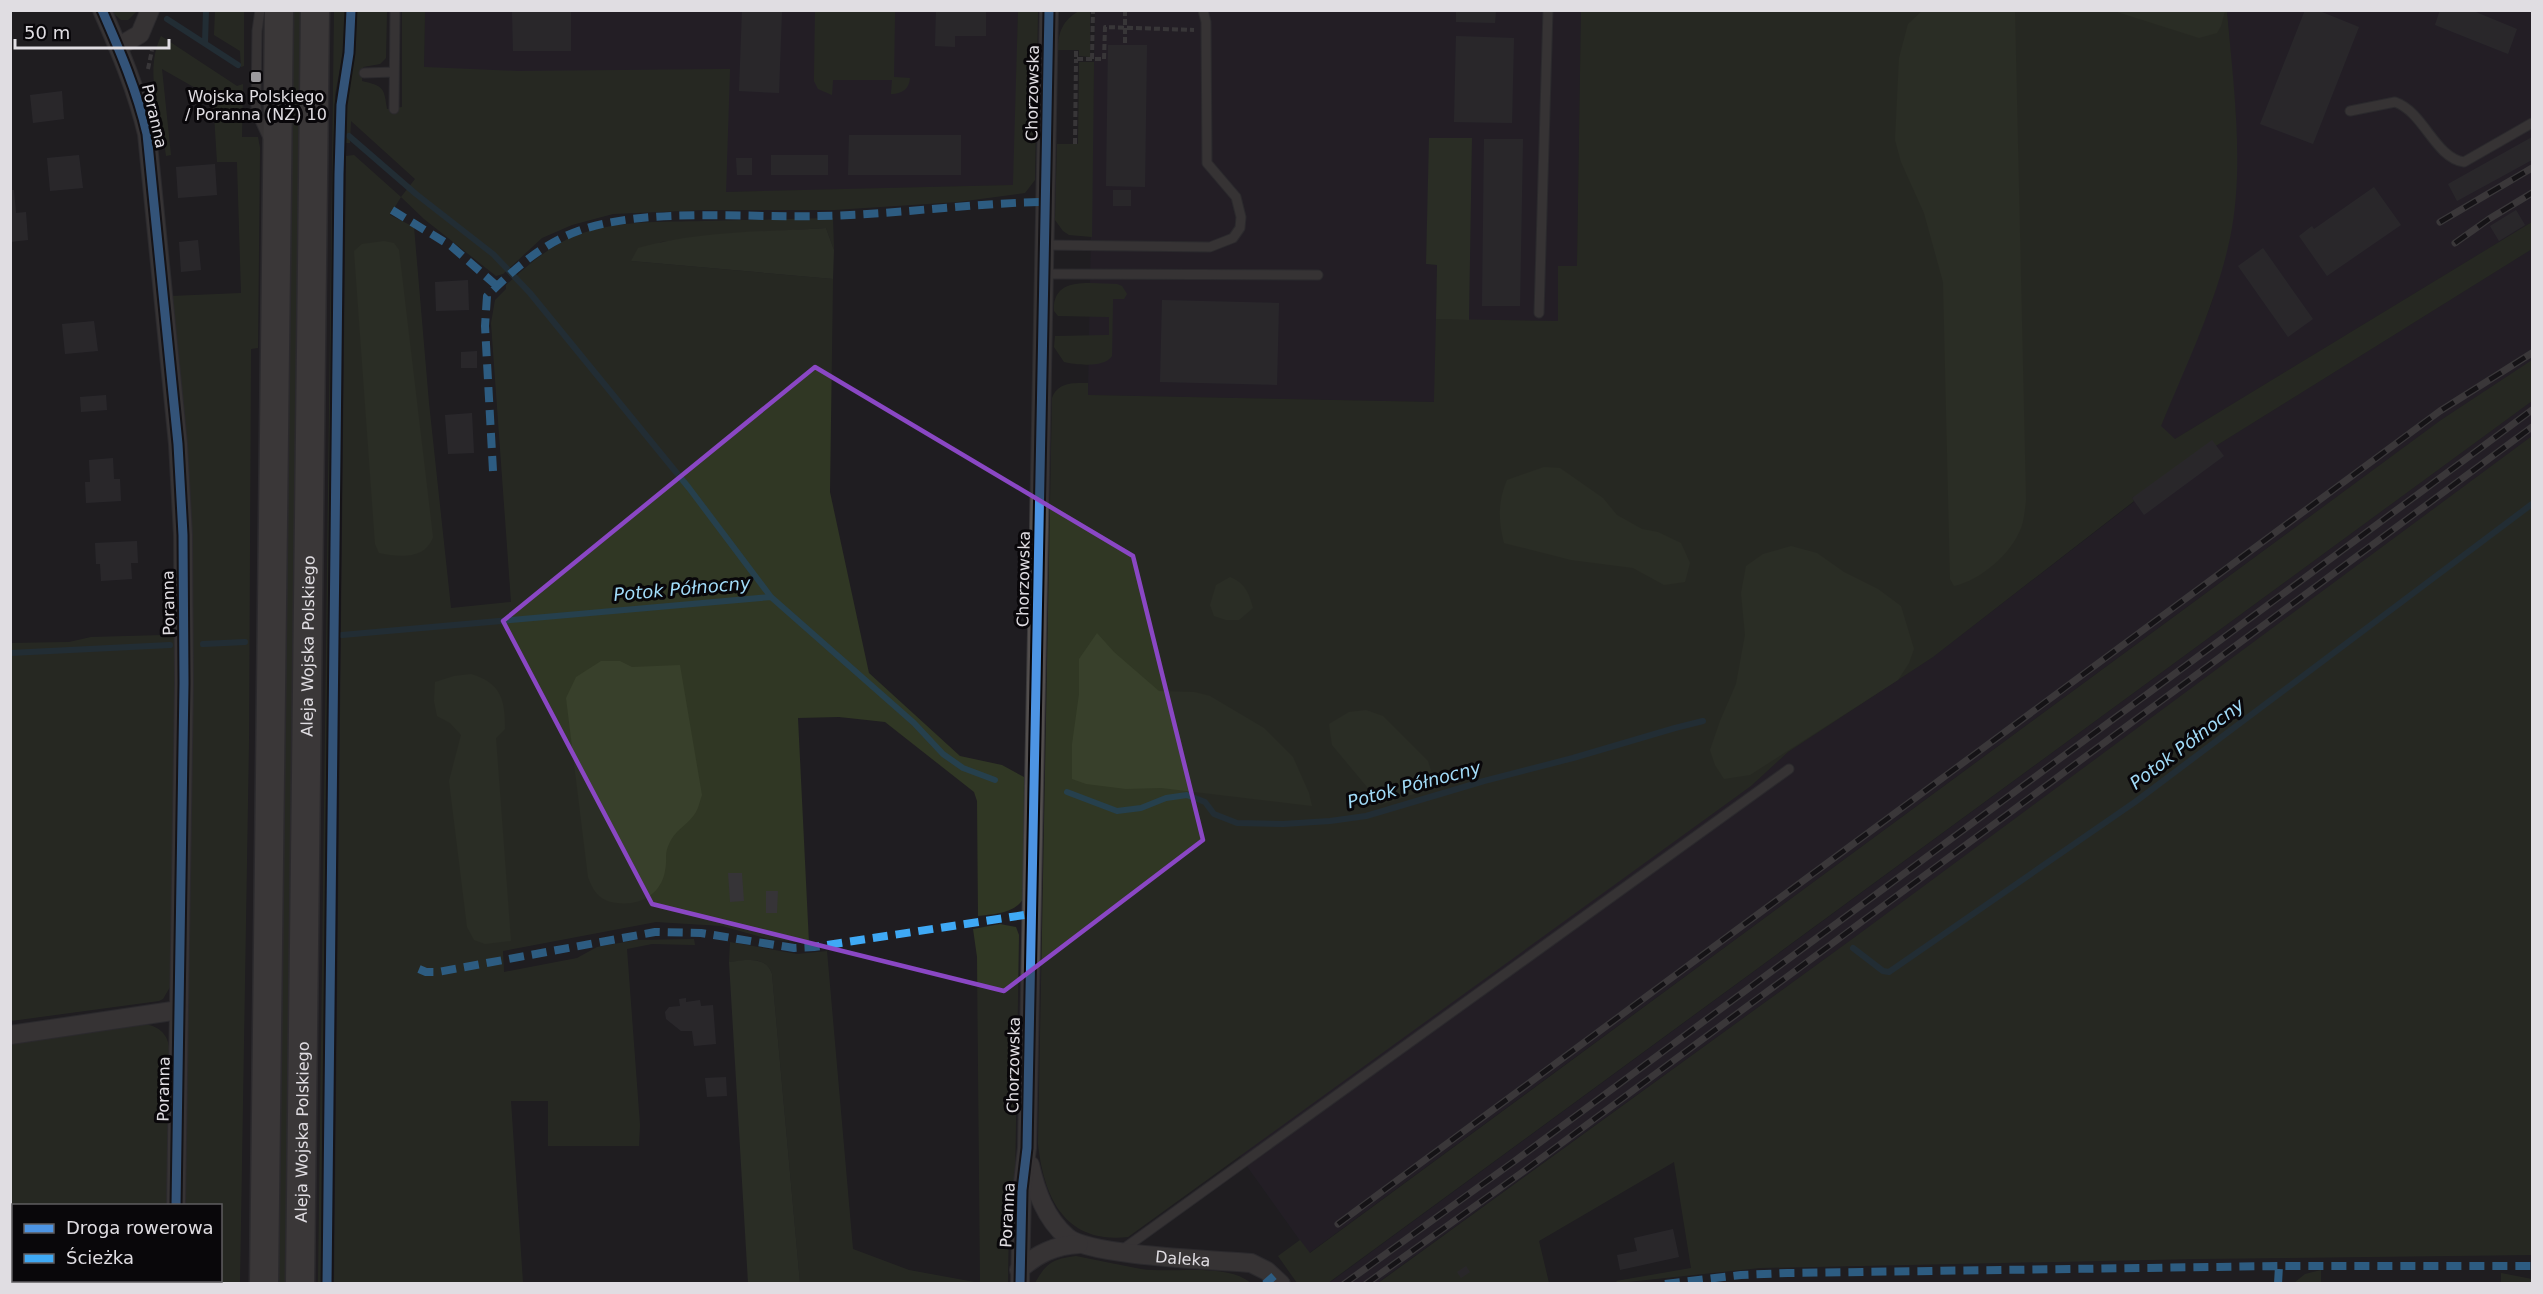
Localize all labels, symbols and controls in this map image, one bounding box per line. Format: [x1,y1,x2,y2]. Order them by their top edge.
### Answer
scale bar [15,12,170,50]
text: 50 m [24,22,70,43]
street label: Chorzowska [1022,45,1043,141]
marker: Wojska Polskiego / Poranna (NŻ) 10 [249,70,263,84]
street label: Poranna [138,82,171,150]
place label: Wojska Polskiego / Poranna (NŻ) 10 [185,87,327,124]
street label: Chorzowska [1013,531,1034,627]
street label: Aleja Wojska Polskiego [297,555,319,737]
street label: Poranna [158,570,179,636]
water label: Potok Północny [613,572,752,605]
water label: Potok Północny [2125,694,2248,793]
water label: Potok Północny [1345,756,1483,812]
street label: Chorzowska [1003,1017,1024,1113]
street label: Aleja Wojska Polskiego [292,1041,313,1223]
street label: Poranna [153,1056,174,1122]
street label: Poranna [996,1182,1019,1248]
legend [12,1204,222,1282]
text: Droga rowerowa [66,1217,214,1238]
text: Ścieżka [66,1247,134,1268]
street label: Daleka [1154,1247,1211,1270]

